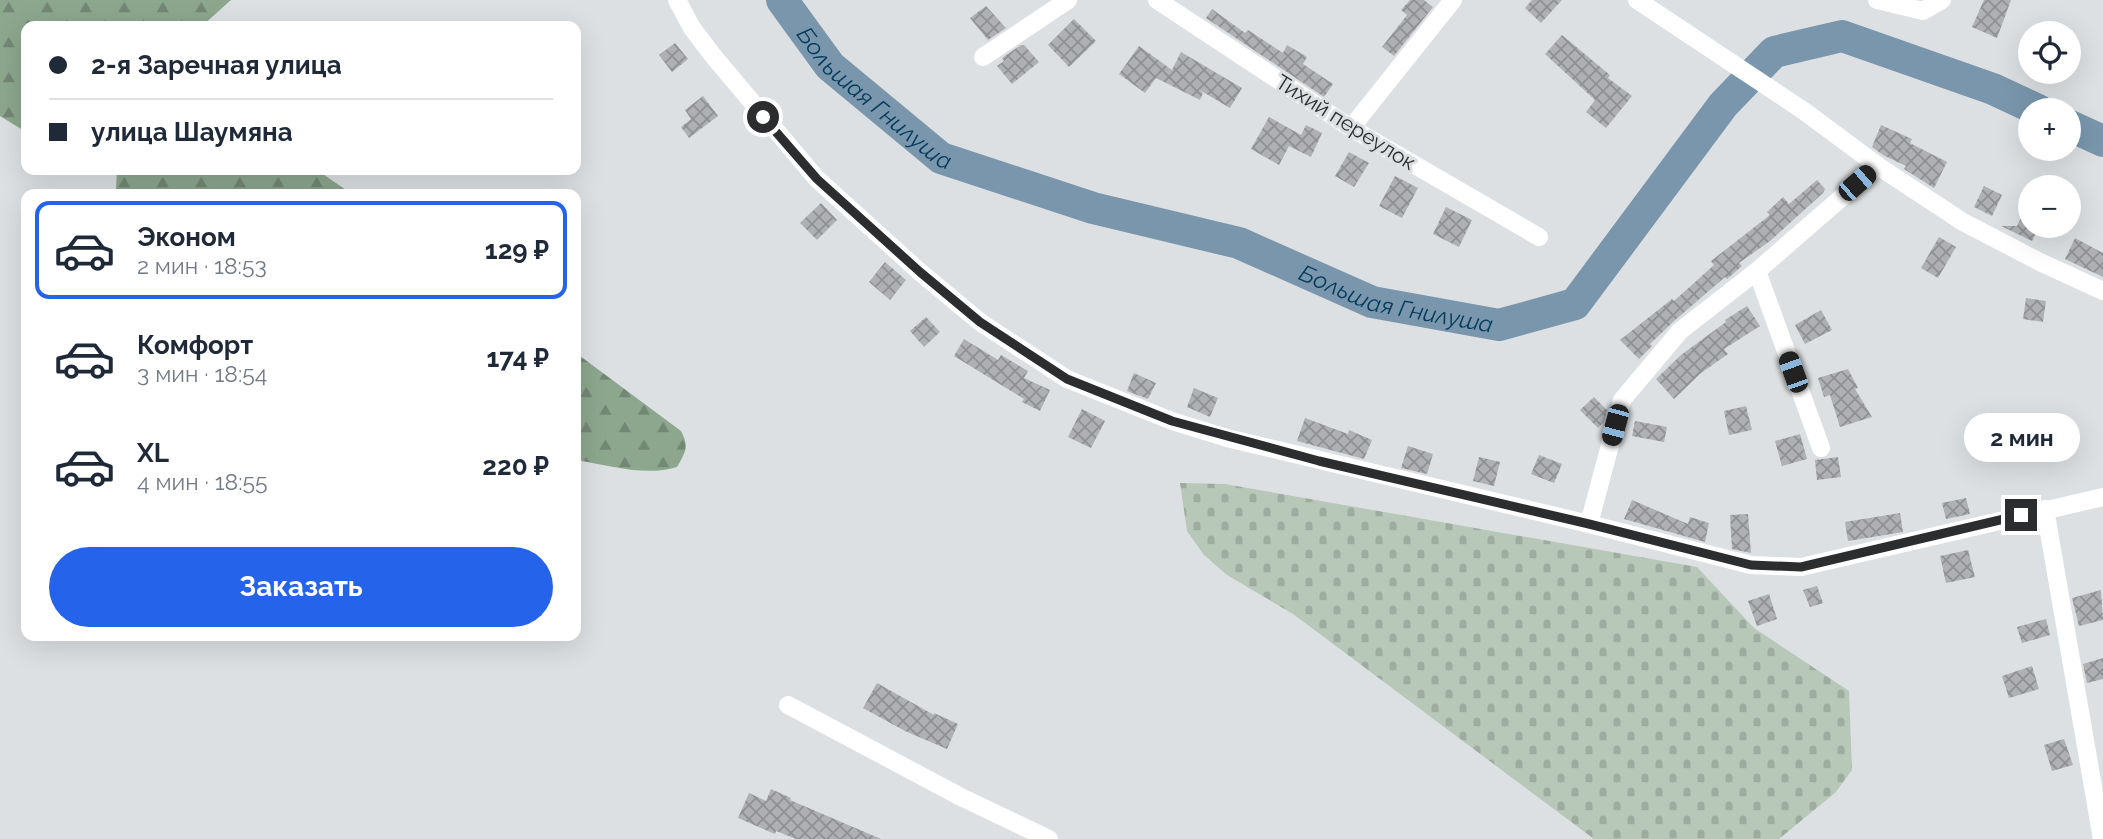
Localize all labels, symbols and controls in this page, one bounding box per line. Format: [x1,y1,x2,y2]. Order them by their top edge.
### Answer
water label: Большая Гнилуша [792,21,955,174]
map controls [2018,21,2081,238]
button: locate [2018,21,2081,84]
text: 2-я Заречная улица [91,50,342,80]
street label: Тихий переулок [1271,69,1421,175]
button: + [2018,98,2081,161]
route start [747,101,779,133]
text: улица Шаумяна [91,117,293,147]
car [1835,161,1880,205]
button: − [2018,175,2081,238]
icon: car [53,219,116,282]
text: Эконом [137,222,236,252]
text: 129 ₽ [485,235,549,265]
text: 2 мин · 18:53 [137,252,267,279]
water label: Большая Гнилуша [1295,258,1496,337]
icon: car [53,327,116,390]
text: Комфорт [137,330,253,360]
text: 174 ₽ [486,343,549,373]
car [1776,349,1811,395]
text: 3 мин · 18:54 [137,360,267,387]
car [1600,402,1631,448]
callout: 2 мин [1963,414,2079,462]
text: 2 мин [1990,424,2054,451]
icon: car [53,435,116,498]
text: XL [137,438,169,468]
text: 220 ₽ [482,451,549,481]
text: 4 мин · 18:55 [137,468,268,495]
route end [2005,499,2037,531]
button: Заказать [49,547,553,627]

